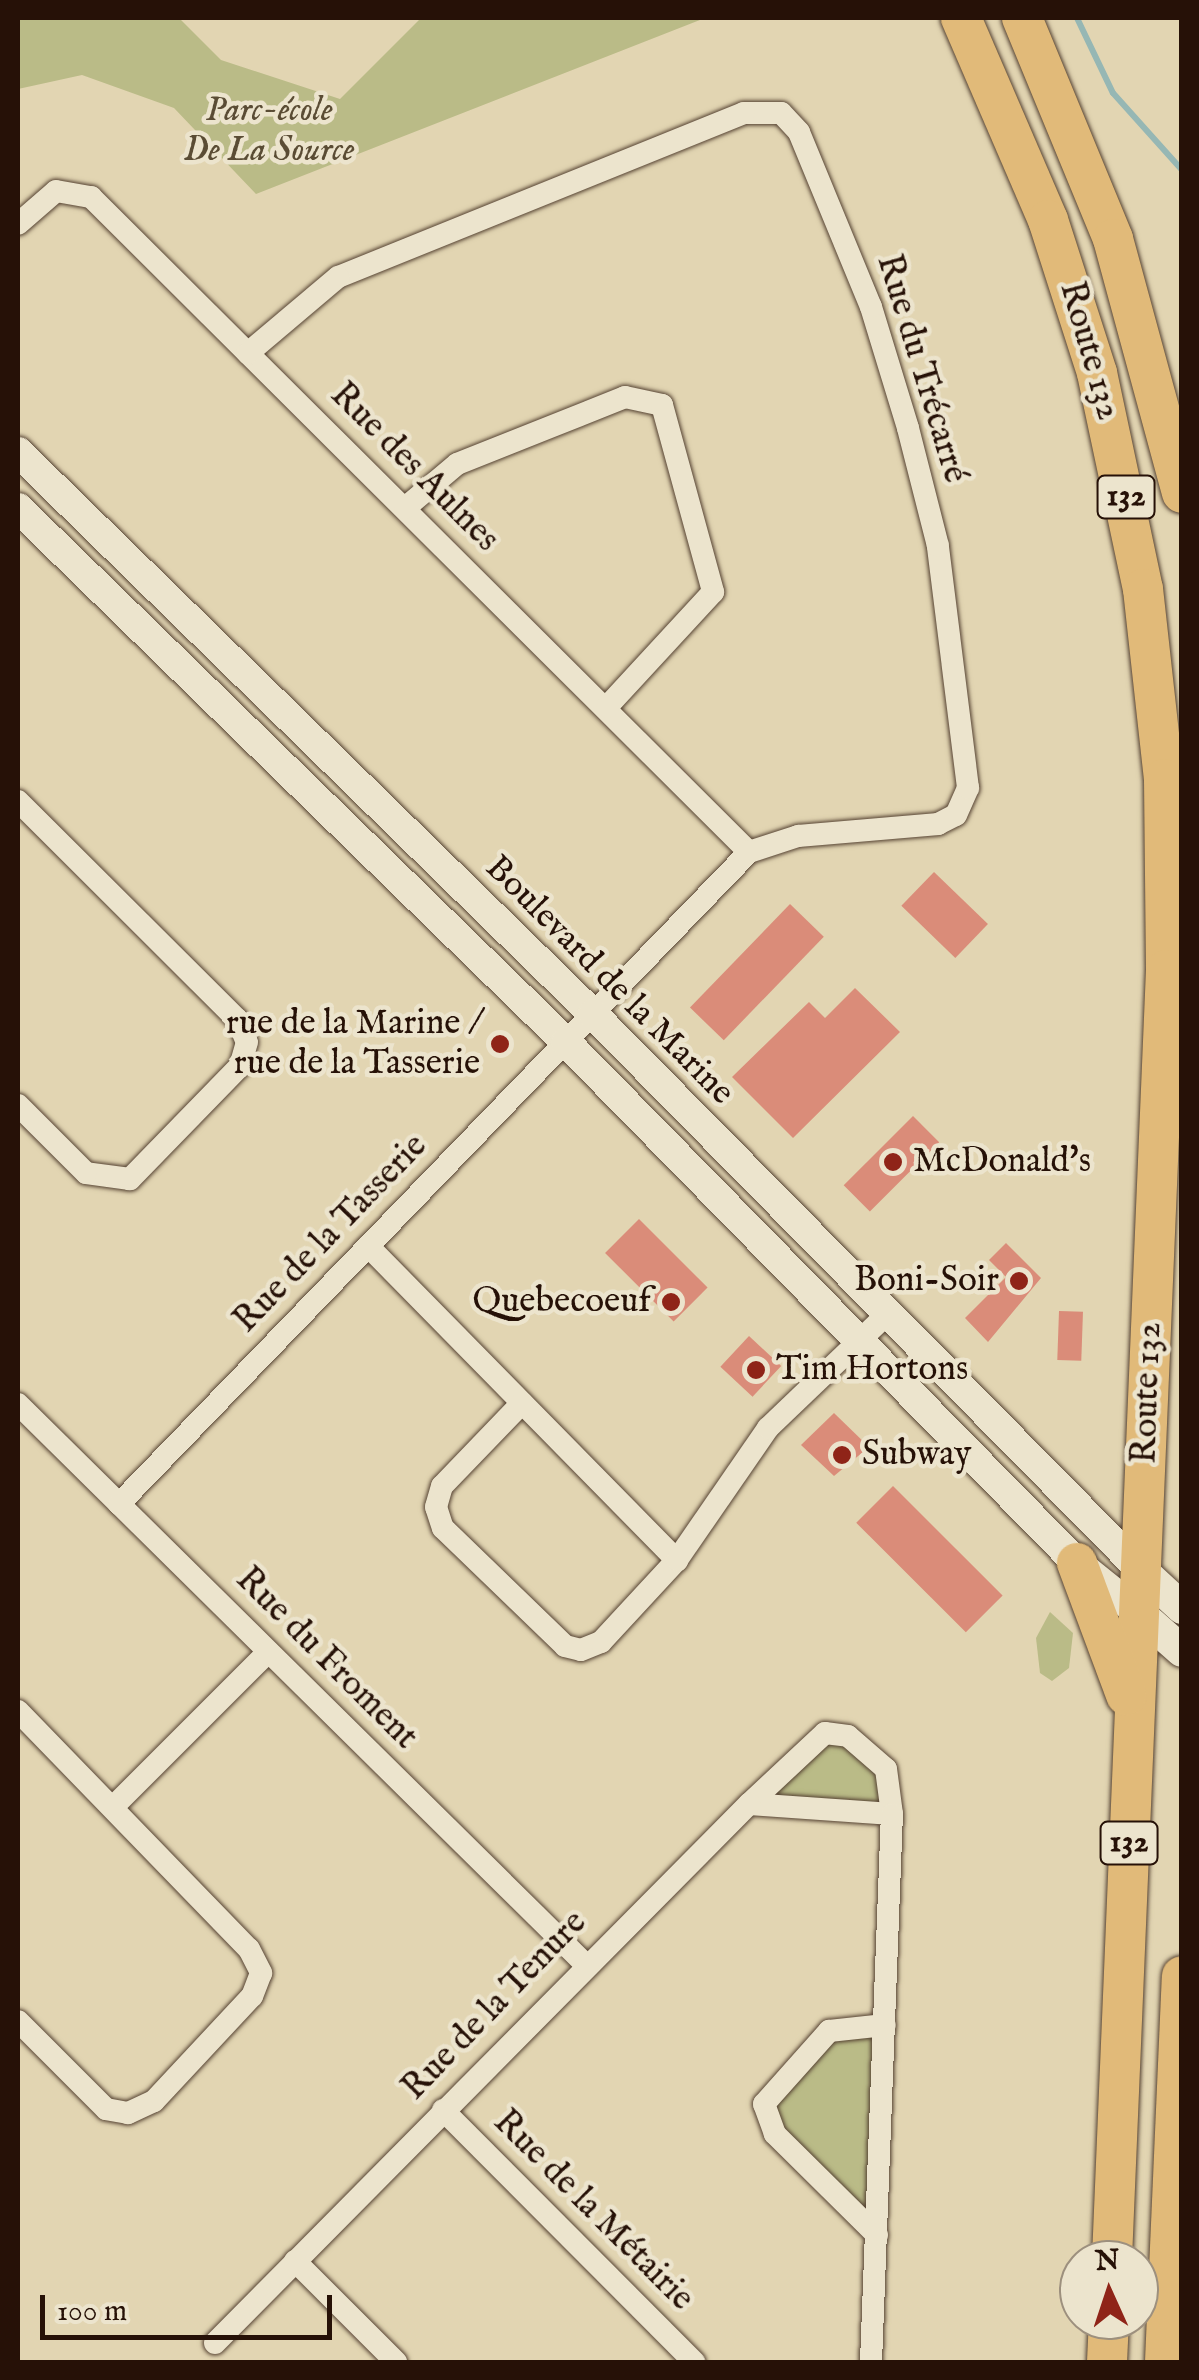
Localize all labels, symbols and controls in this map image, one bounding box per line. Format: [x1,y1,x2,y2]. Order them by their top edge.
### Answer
park label: Parc-école De La Source [184,90,354,172]
street label: Rue du Trécarré [866,250,976,488]
street label: Route 132 [1049,277,1129,425]
street label: Rue des Aulnes [321,375,507,561]
road number: 132 [1096,470,1156,524]
street label: Boulevard de la Marine [476,848,742,1114]
place label: rue de la Marine / rue de la Tasserie [226,1003,480,1085]
marker: rue de la Marine / rue de la Tasserie [489,1033,511,1055]
street label: Rue de la Tasserie [226,1126,436,1342]
place label: McDonald's [913,1141,1091,1183]
marker: McDonald's [882,1151,904,1173]
place label: Boni-Soir [854,1260,999,1302]
marker: Boni-Soir [1008,1270,1030,1292]
place label: Quebecoeuf [473,1281,651,1323]
marker: Quebecoeuf [660,1291,682,1313]
street label: Route 132 [1125,1322,1171,1464]
place label: Tim Hortons [776,1349,968,1391]
marker: Tim Hortons [745,1359,767,1381]
place label: Subway [862,1434,971,1476]
marker: Subway [831,1444,853,1466]
street label: Rue du Froment [226,1559,426,1759]
road number: 132 [1099,1816,1159,1870]
street label: Rue de la Tenure [394,1903,596,2109]
street label: Rue de la Métairie [484,2102,702,2320]
north arrow [1059,2240,1159,2340]
text: N [1094,2243,1121,2280]
scale bar [45,2275,338,2337]
text: 100 m [57,2293,127,2331]

